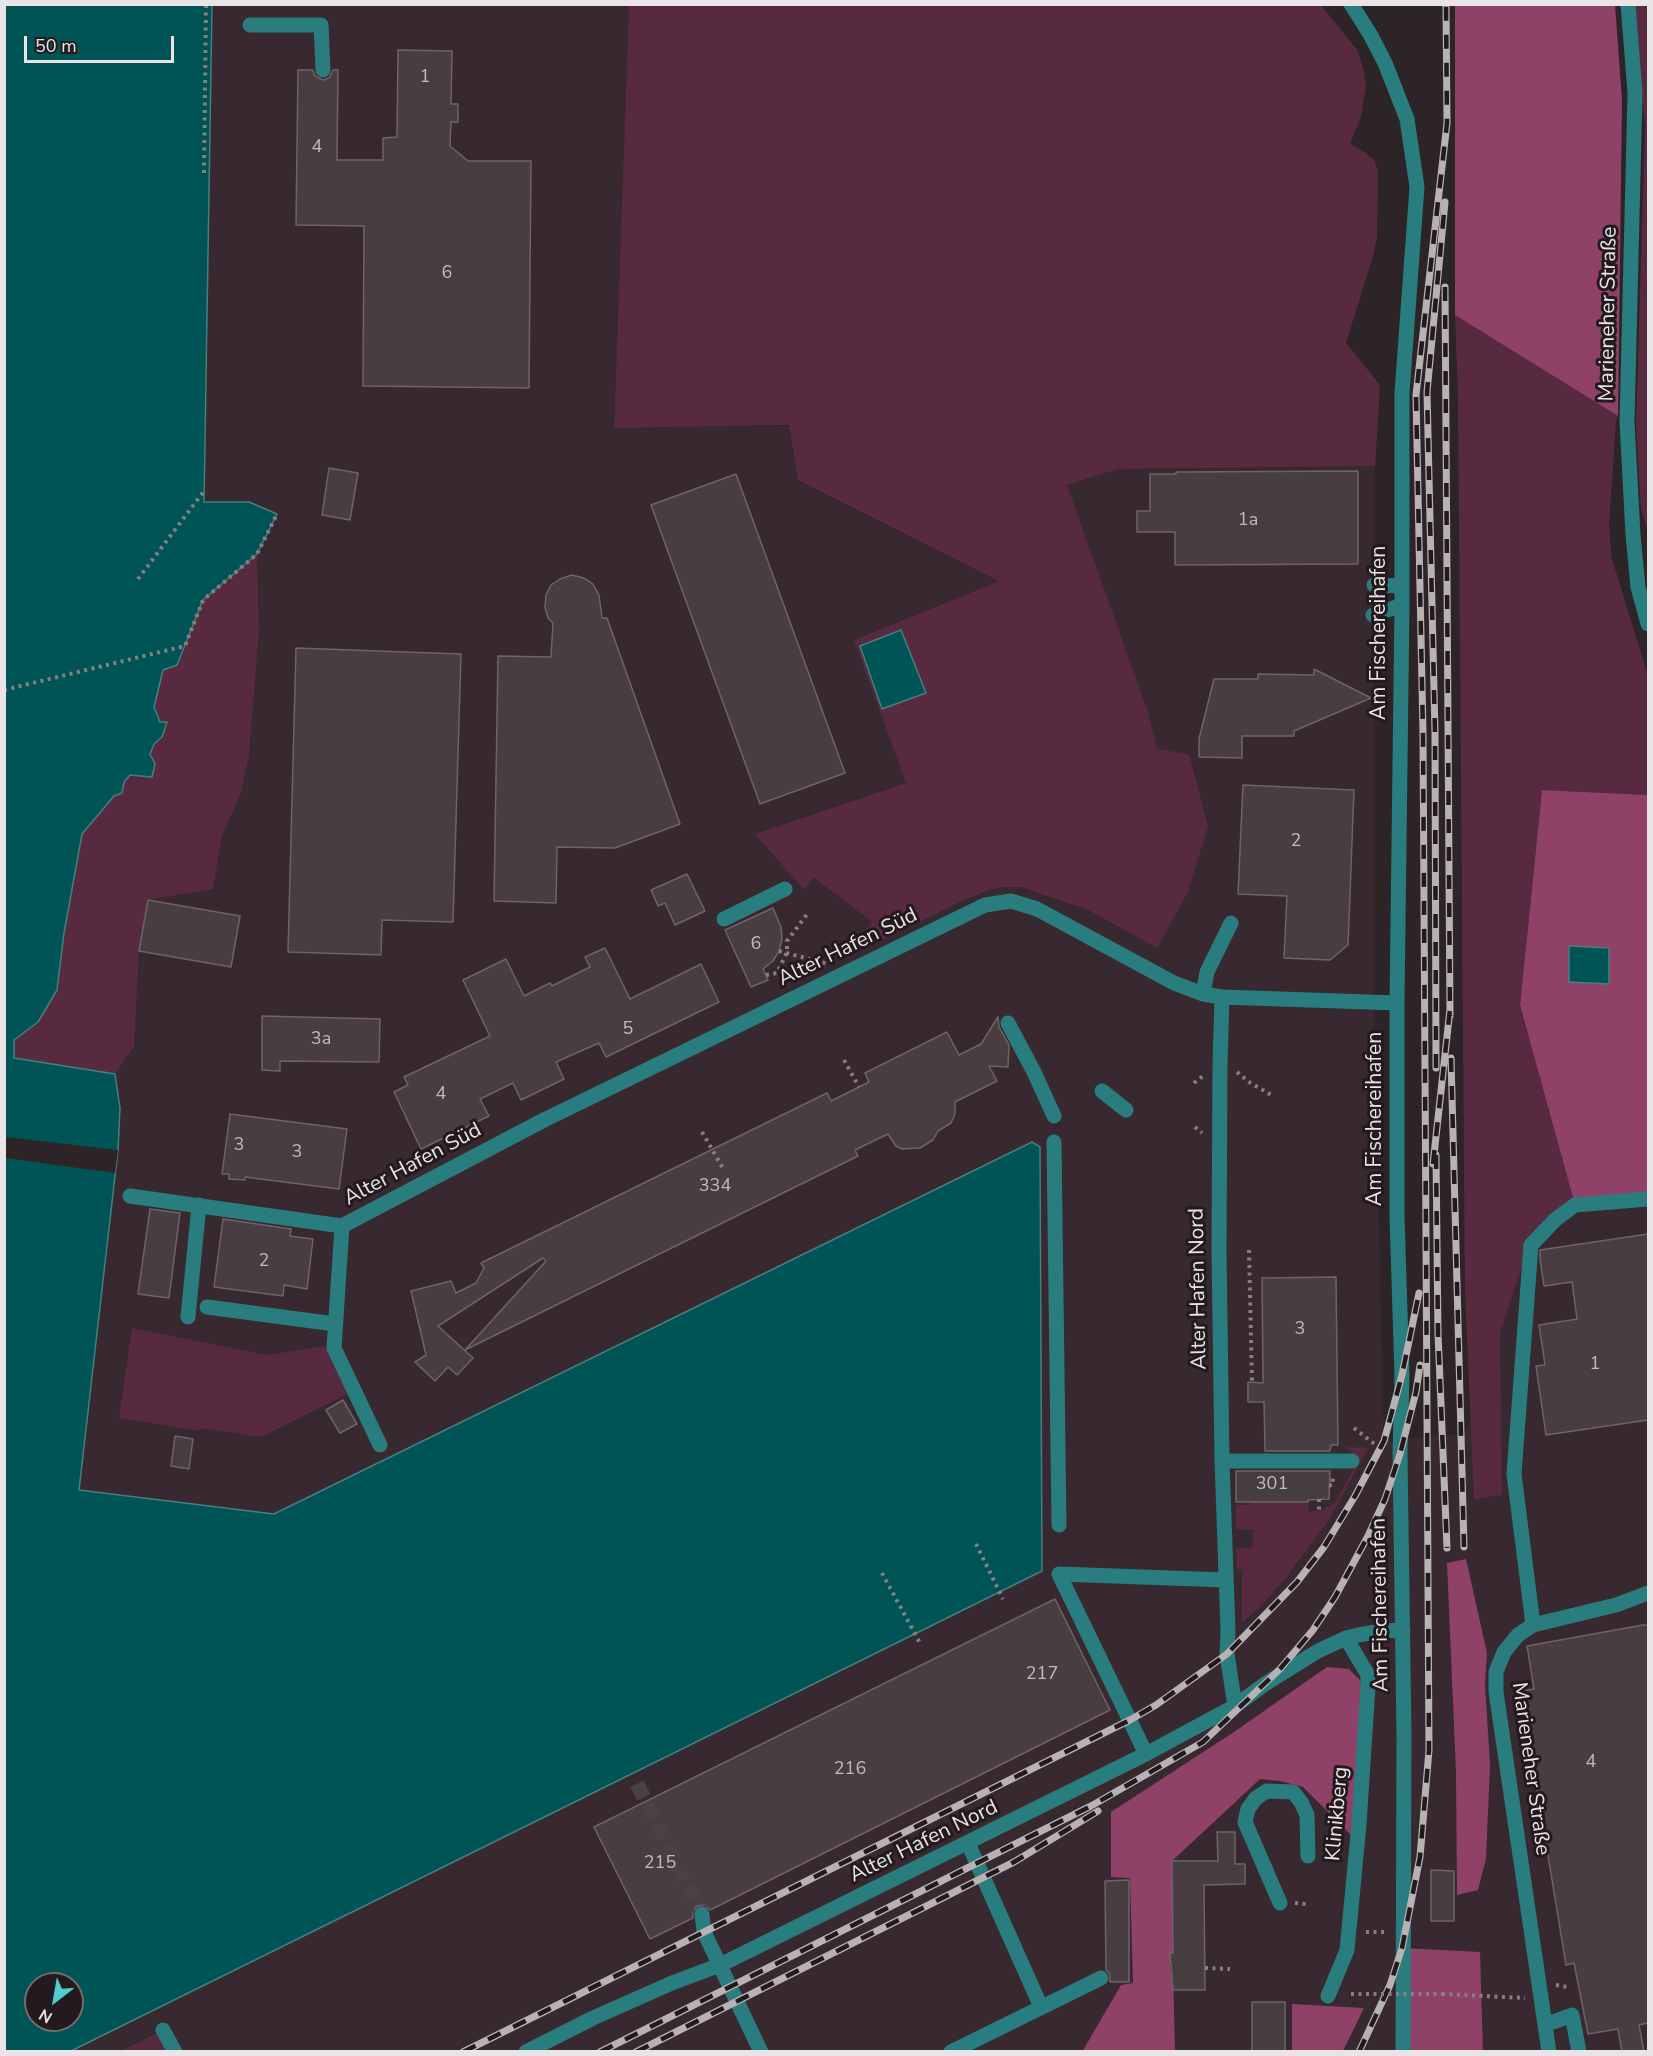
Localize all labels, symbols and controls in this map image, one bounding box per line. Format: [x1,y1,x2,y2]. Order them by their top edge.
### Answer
scale bar [27,24,177,62]
text: 50 m [35,34,77,58]
house number: 1 [420,67,430,89]
house number: 4 [312,137,322,159]
street label: Marieneher Straße [1595,226,1623,402]
house number: 6 [442,263,452,285]
house number: 1a [1238,510,1258,532]
street label: Am Fischereihafen [1367,546,1393,720]
house number: 2 [1291,831,1301,853]
street label: Alter Hafen Süd [774,903,922,993]
house number: 6 [751,934,761,956]
house number: 5 [623,1019,633,1041]
house number: 3a [311,1029,331,1051]
street label: Am Fischereihafen [1363,1032,1389,1206]
house number: 4 [436,1084,446,1106]
street label: Alter Hafen Süd [340,1118,486,1212]
house number: 3 [234,1135,244,1157]
house number: 3 [292,1142,302,1164]
house number: 334 [699,1176,731,1198]
street label: Alter Hafen Nord [1185,1208,1213,1370]
house number: 2 [259,1251,269,1273]
house number: 3 [1295,1319,1305,1341]
house number: 1 [1590,1354,1600,1376]
house number: 301 [1256,1474,1288,1496]
street label: Am Fischereihafen [1367,1518,1395,1692]
house number: 217 [1026,1664,1058,1686]
street label: Marieneher Straße [1505,1681,1555,1857]
house number: 4 [1586,1752,1596,1774]
house number: 216 [834,1759,866,1781]
street label: Klinikberg [1321,1766,1355,1862]
street label: Alter Hafen Nord [846,1795,1002,1889]
house number: 215 [644,1853,676,1875]
north arrow [24,1972,84,2032]
text: N [35,2003,57,2028]

